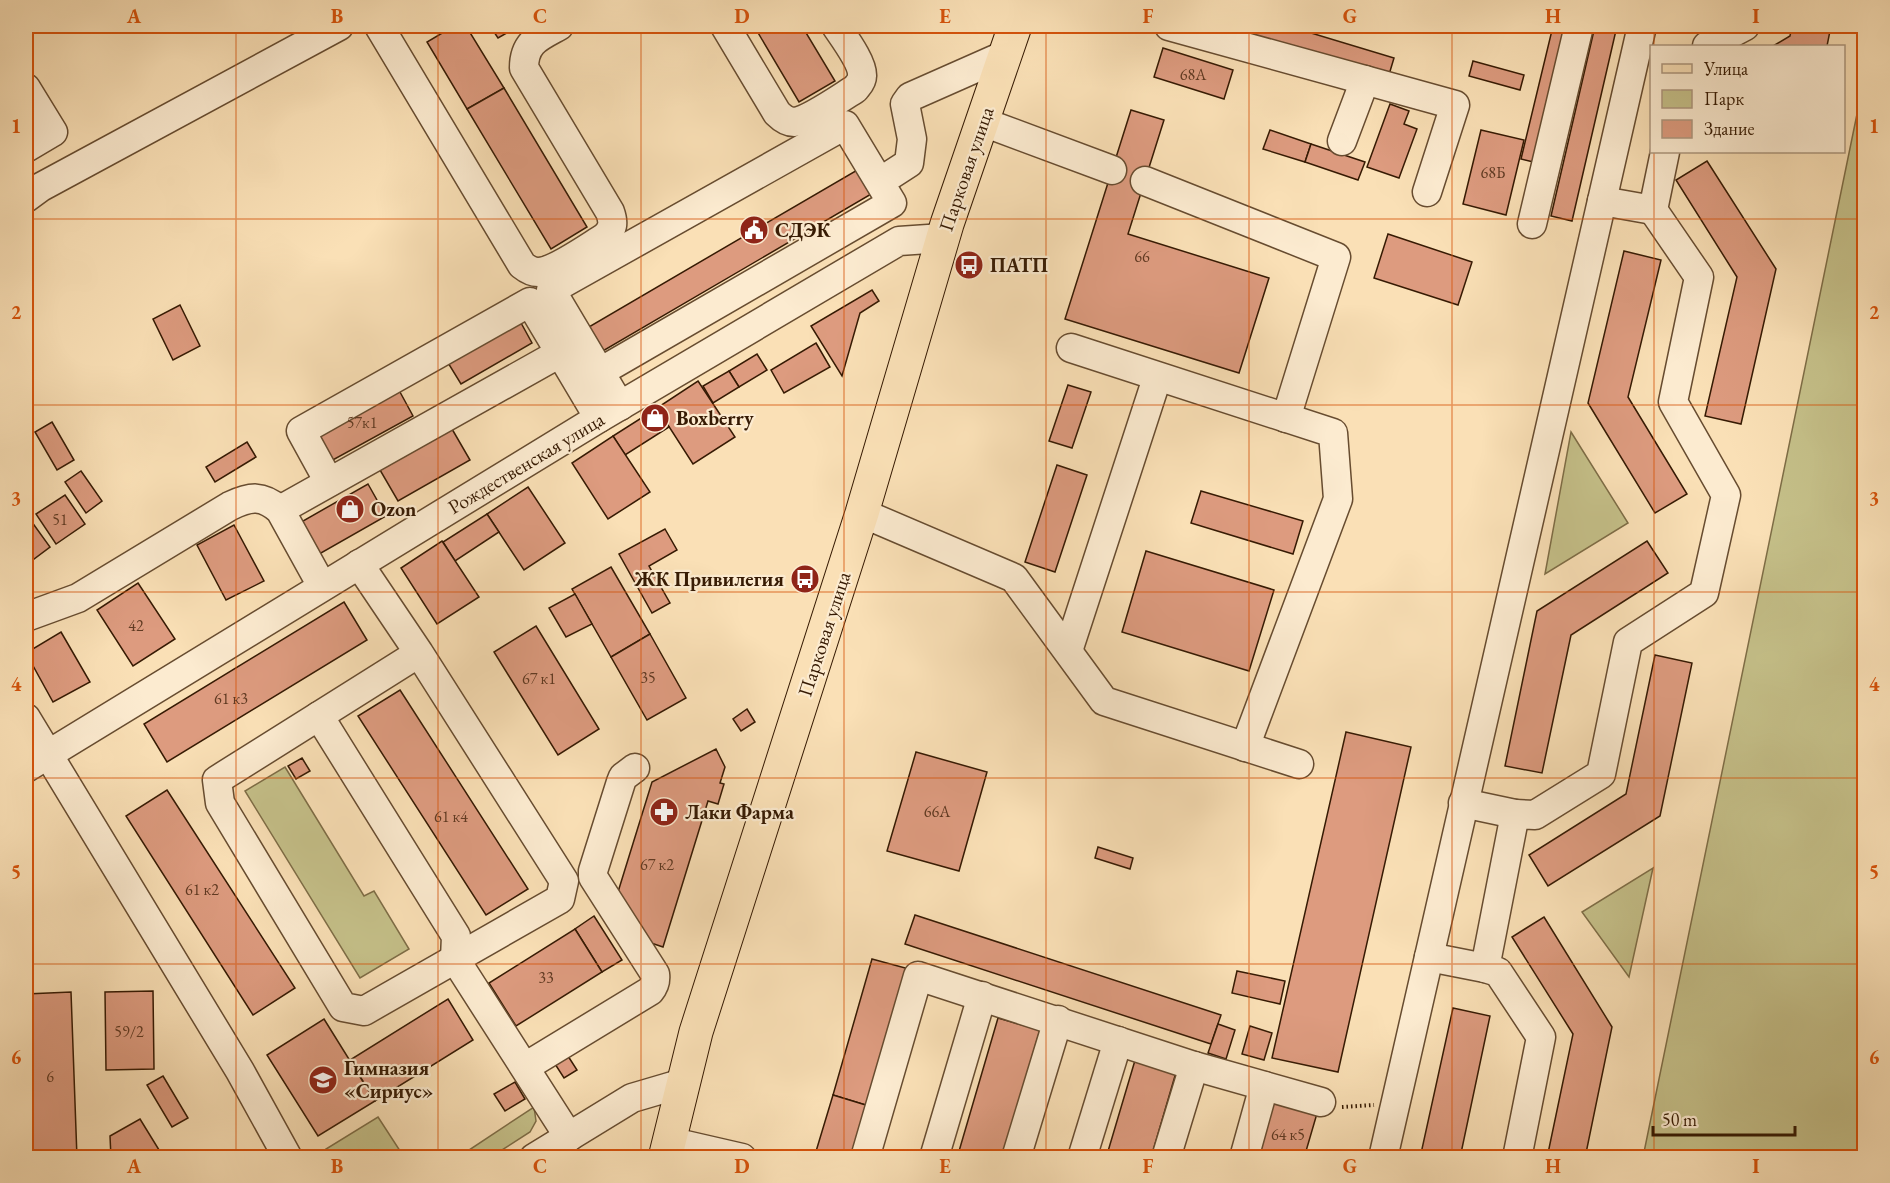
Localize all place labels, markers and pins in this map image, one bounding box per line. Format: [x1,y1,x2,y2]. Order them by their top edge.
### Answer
public building icon: СДЭК [738,214,770,246]
place label: СДЭК [775,217,831,243]
bus stop icon: ПАТП [953,249,985,281]
place label: ПАТП [990,252,1048,278]
shop icon: Boxberry [639,402,671,434]
place label: Boxberry [676,405,754,431]
shop icon: Ozon [334,493,366,525]
place label: Ozon [371,496,416,522]
bus stop icon: ЖК Привилегия [789,563,821,595]
place label: ЖК Привилегия [634,566,784,592]
pharmacy icon: Лаки Фарма [648,796,680,828]
place label: Лаки Фарма [685,799,794,825]
place label: Гимназия «Сириус» [344,1055,434,1104]
school or university icon: Гимназия «Сириус» [307,1064,339,1096]

